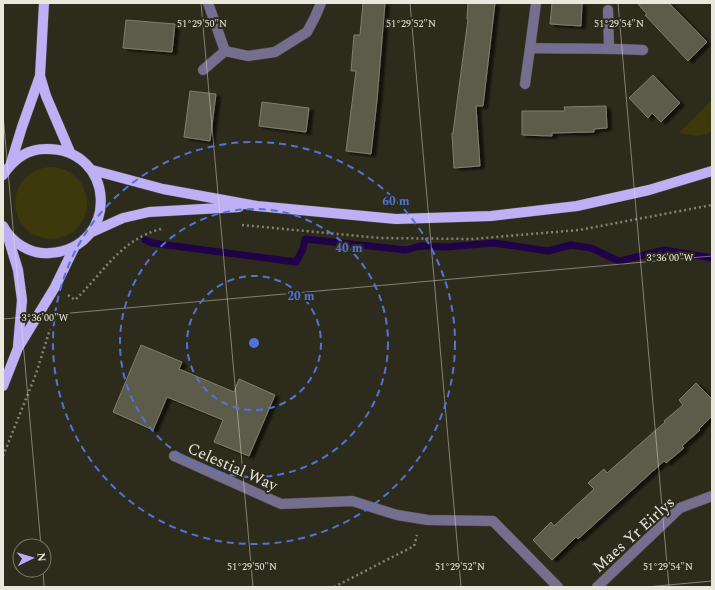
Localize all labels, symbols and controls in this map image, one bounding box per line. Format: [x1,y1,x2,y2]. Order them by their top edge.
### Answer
text: 51°29'50"N [177,16,227,32]
text: 51°29'52"N [386,16,436,32]
text: 51°29'54"N [594,16,644,32]
text: 60 m [382,192,410,211]
text: 40 m [335,239,363,258]
text: 3°36'00"W [647,250,694,266]
text: 20 m [287,287,315,306]
text: 3°36'00"W [22,310,69,326]
centre of rings [247,336,261,350]
street label: Celestial Way [184,436,283,498]
street label: Maes Yr Eirlys [587,491,680,578]
north arrow [12,538,52,578]
text: N [33,552,50,562]
text: 51°29'50"N [227,559,277,575]
text: 51°29'52"N [435,559,485,575]
text: 51°29'54"N [643,559,693,575]

